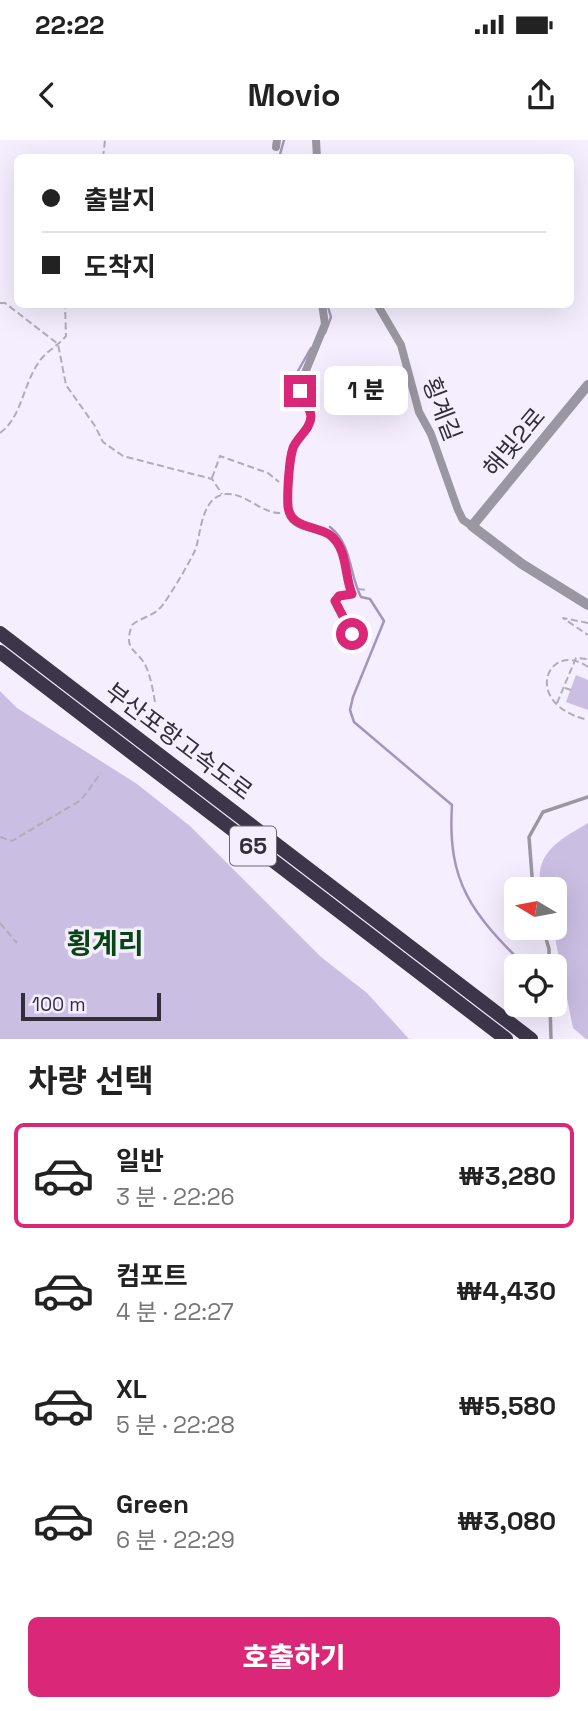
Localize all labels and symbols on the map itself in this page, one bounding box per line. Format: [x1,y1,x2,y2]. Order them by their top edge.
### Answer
callout: 1 분 [324,366,408,416]
street label: 횡계길 [416,373,468,445]
route end [284,375,316,407]
street label: 해빛2로 [476,401,552,483]
route start [336,618,368,650]
street label: 부산포항고속도로 [99,675,259,807]
road number: 65 [230,826,276,866]
north arrow [504,877,567,940]
district label: 횡계리 [66,925,144,961]
scale bar [21,990,161,1022]

